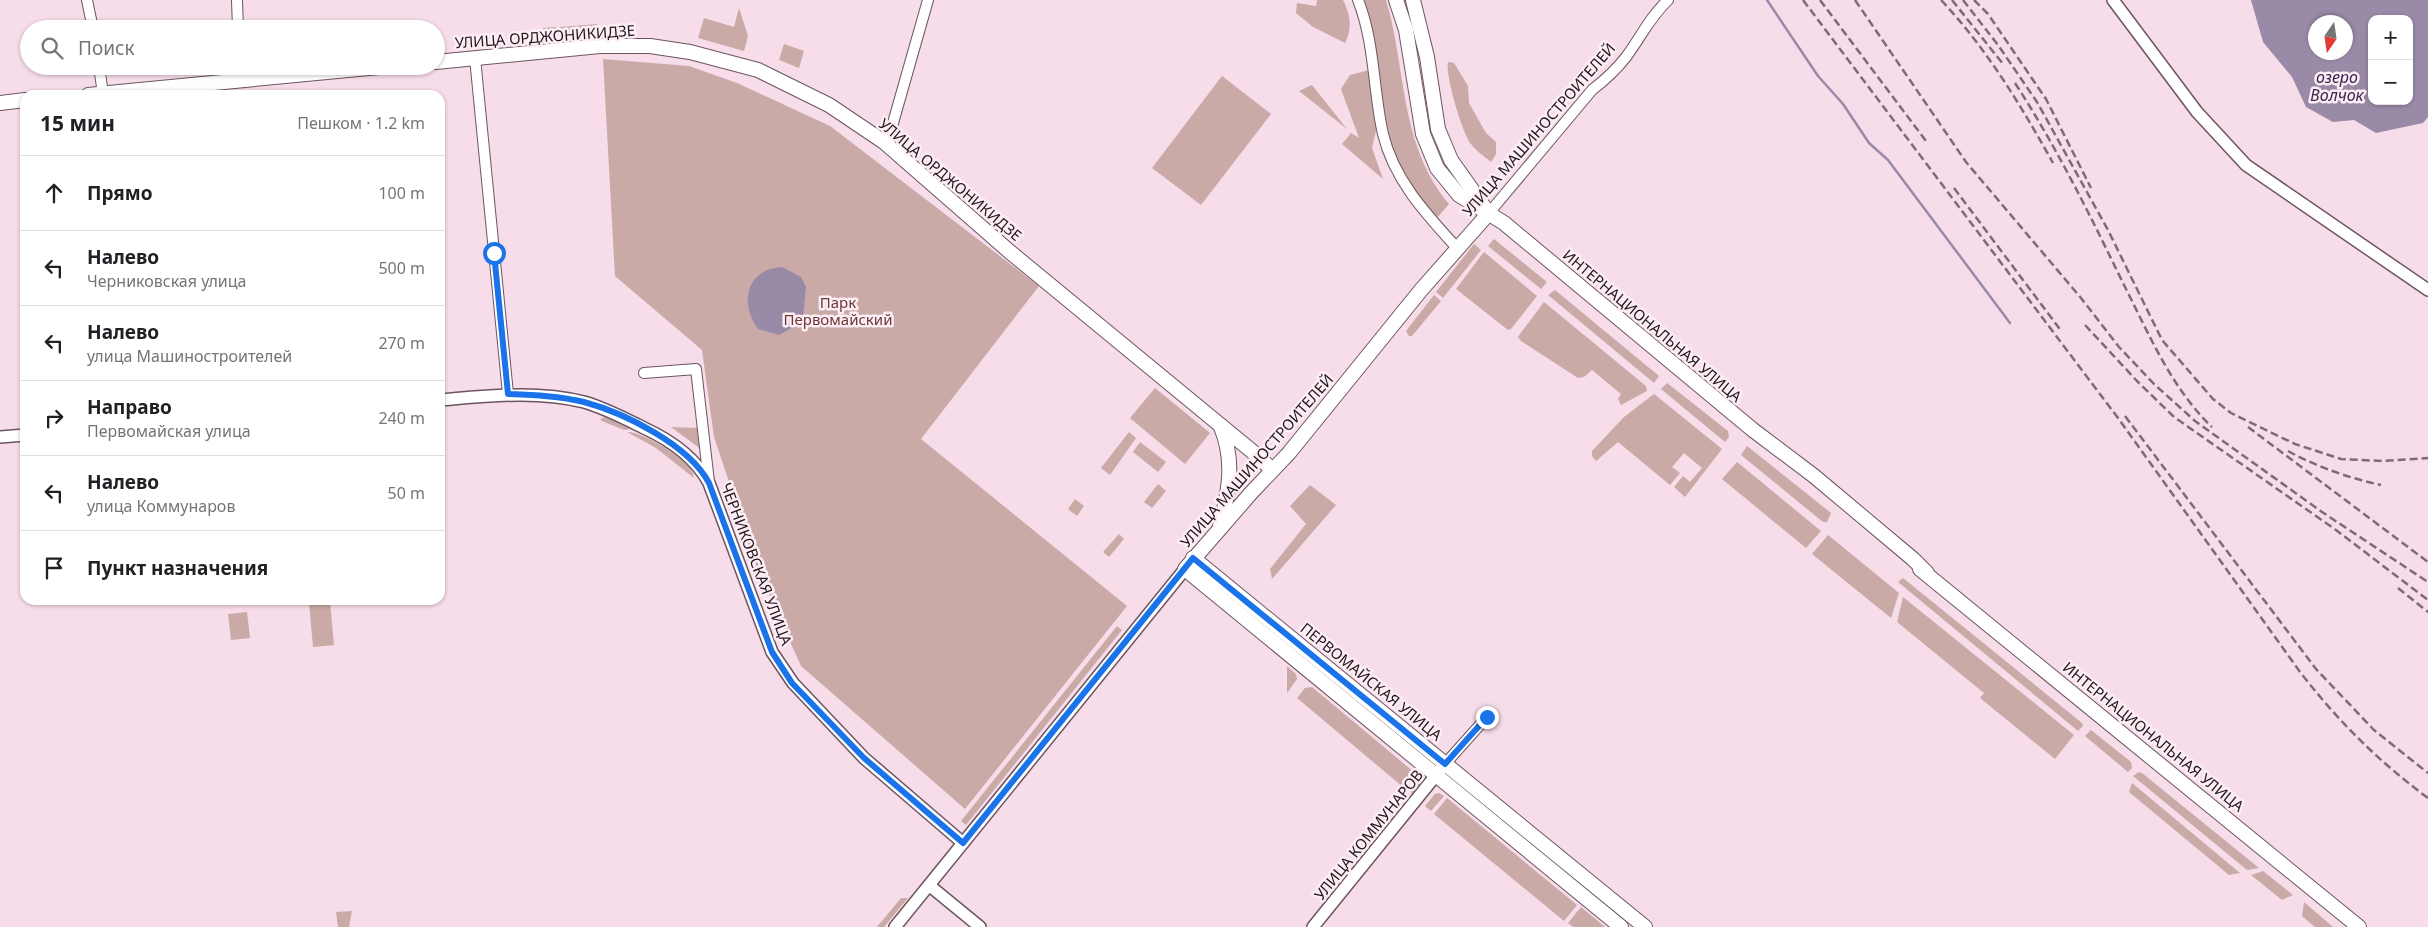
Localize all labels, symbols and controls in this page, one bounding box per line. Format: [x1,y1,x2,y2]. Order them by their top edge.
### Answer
north arrow [2308,15,2353,60]
map controls [2368,15,2413,105]
button: + [2368,15,2413,60]
search box [20,20,445,75]
street label: УЛИЦА ОРДЖОНИКИДЗЕ [454,20,636,52]
icon: search [38,34,66,62]
text: Поиск [78,35,134,61]
street label: УЛИЦА МАШИНОСТРОИТЕЛЕЙ [1457,38,1619,220]
button: − [2368,60,2413,105]
water label: озеро Волчок [2310,66,2365,106]
text: 15 мин [40,109,115,137]
text: Пешком · 1.2 km [297,112,425,134]
street label: УЛИЦА ОРДЖОНИКИДЗЕ [875,114,1026,245]
icon: ahead [40,179,68,207]
text: Прямо [87,180,153,206]
text: 100 m [378,182,425,204]
route start [483,242,506,265]
text: Налево [87,244,159,270]
street label: ИНТЕРНАЦИОНАЛЬНАЯ УЛИЦА [1559,244,1747,406]
icon: left [40,254,68,282]
text: 500 m [378,257,425,279]
text: Черниковская улица [87,270,247,292]
park label: Парк Первомайский [784,292,892,329]
text: Налево [87,319,159,345]
icon: left [40,329,68,357]
text: 270 m [378,332,425,354]
text: улица Машиностроителей [87,345,292,367]
street label: УЛИЦА МАШИНОСТРОИТЕЛЕЙ [1175,369,1337,551]
text: Направо [87,394,172,420]
icon: right [40,404,68,432]
text: 240 m [378,407,425,429]
text: Первомайская улица [87,420,251,442]
text: Налево [87,469,159,495]
icon: left [40,479,68,507]
street label: ЧЕРНИКОВСКАЯ УЛИЦА [717,479,797,648]
text: 50 m [388,482,425,504]
text: улица Коммунаров [87,495,235,517]
icon: arrive [40,554,68,582]
text: Пункт назначения [87,555,268,581]
street label: ПЕРВОМАЙСКАЯ УЛИЦА [1297,618,1447,745]
street label: ИНТЕРНАЦИОНАЛЬНАЯ УЛИЦА [2059,657,2249,816]
route end [1476,706,1499,729]
street label: УЛИЦА КОММУНАРОВ [1309,765,1427,904]

